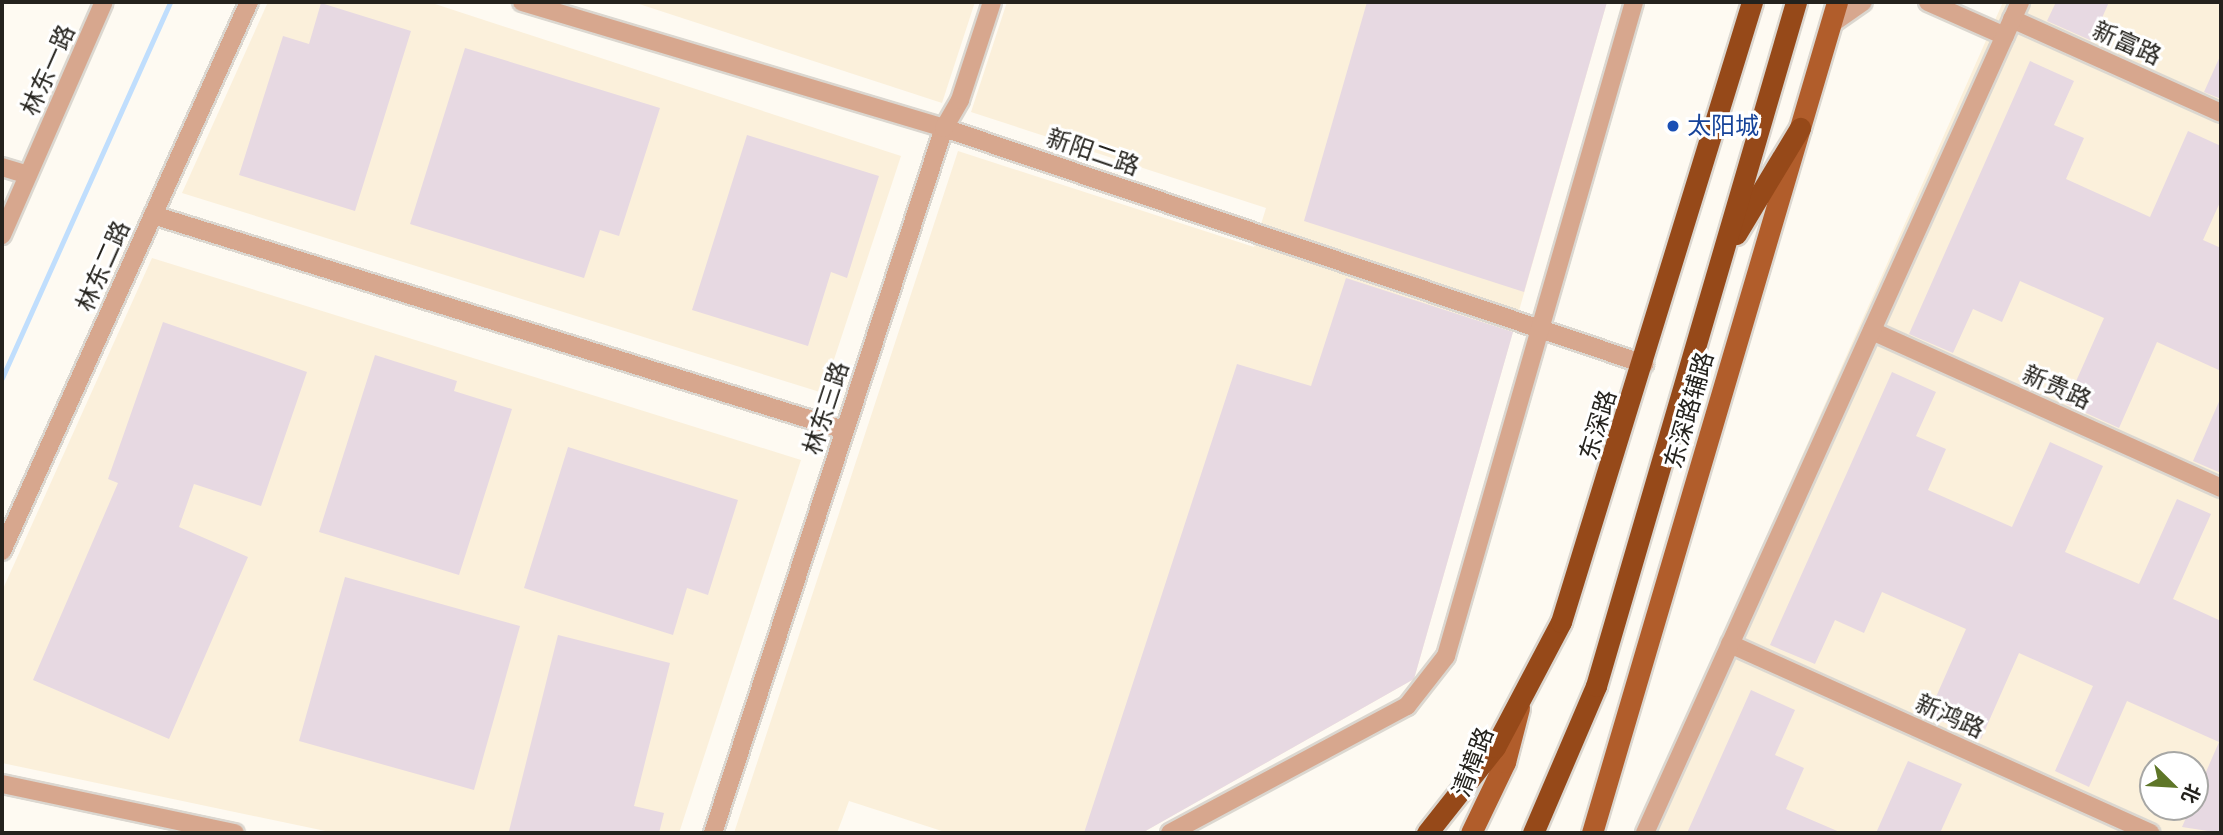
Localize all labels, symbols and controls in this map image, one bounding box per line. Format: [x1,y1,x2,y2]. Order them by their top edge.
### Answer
street label: 新富路 [2088,15,2166,71]
street label: 林东一路 [15,20,81,120]
place label: 太阳城 [1687,112,1759,140]
marker: 太阳城 [1665,118,1681,134]
street label: 新阳二路 [1043,123,1143,181]
street label: 林东二路 [70,216,136,316]
street label: 东深路辅路 [1659,348,1719,472]
street label: 林东三路 [797,358,855,458]
street label: 新贵路 [2018,359,2096,415]
street label: 东深路 [1574,386,1622,464]
street label: 新鸿路 [1911,688,1989,744]
street label: 清樟路 [1447,723,1499,801]
north arrow [2139,751,2209,821]
text: 北 [2177,781,2205,807]

